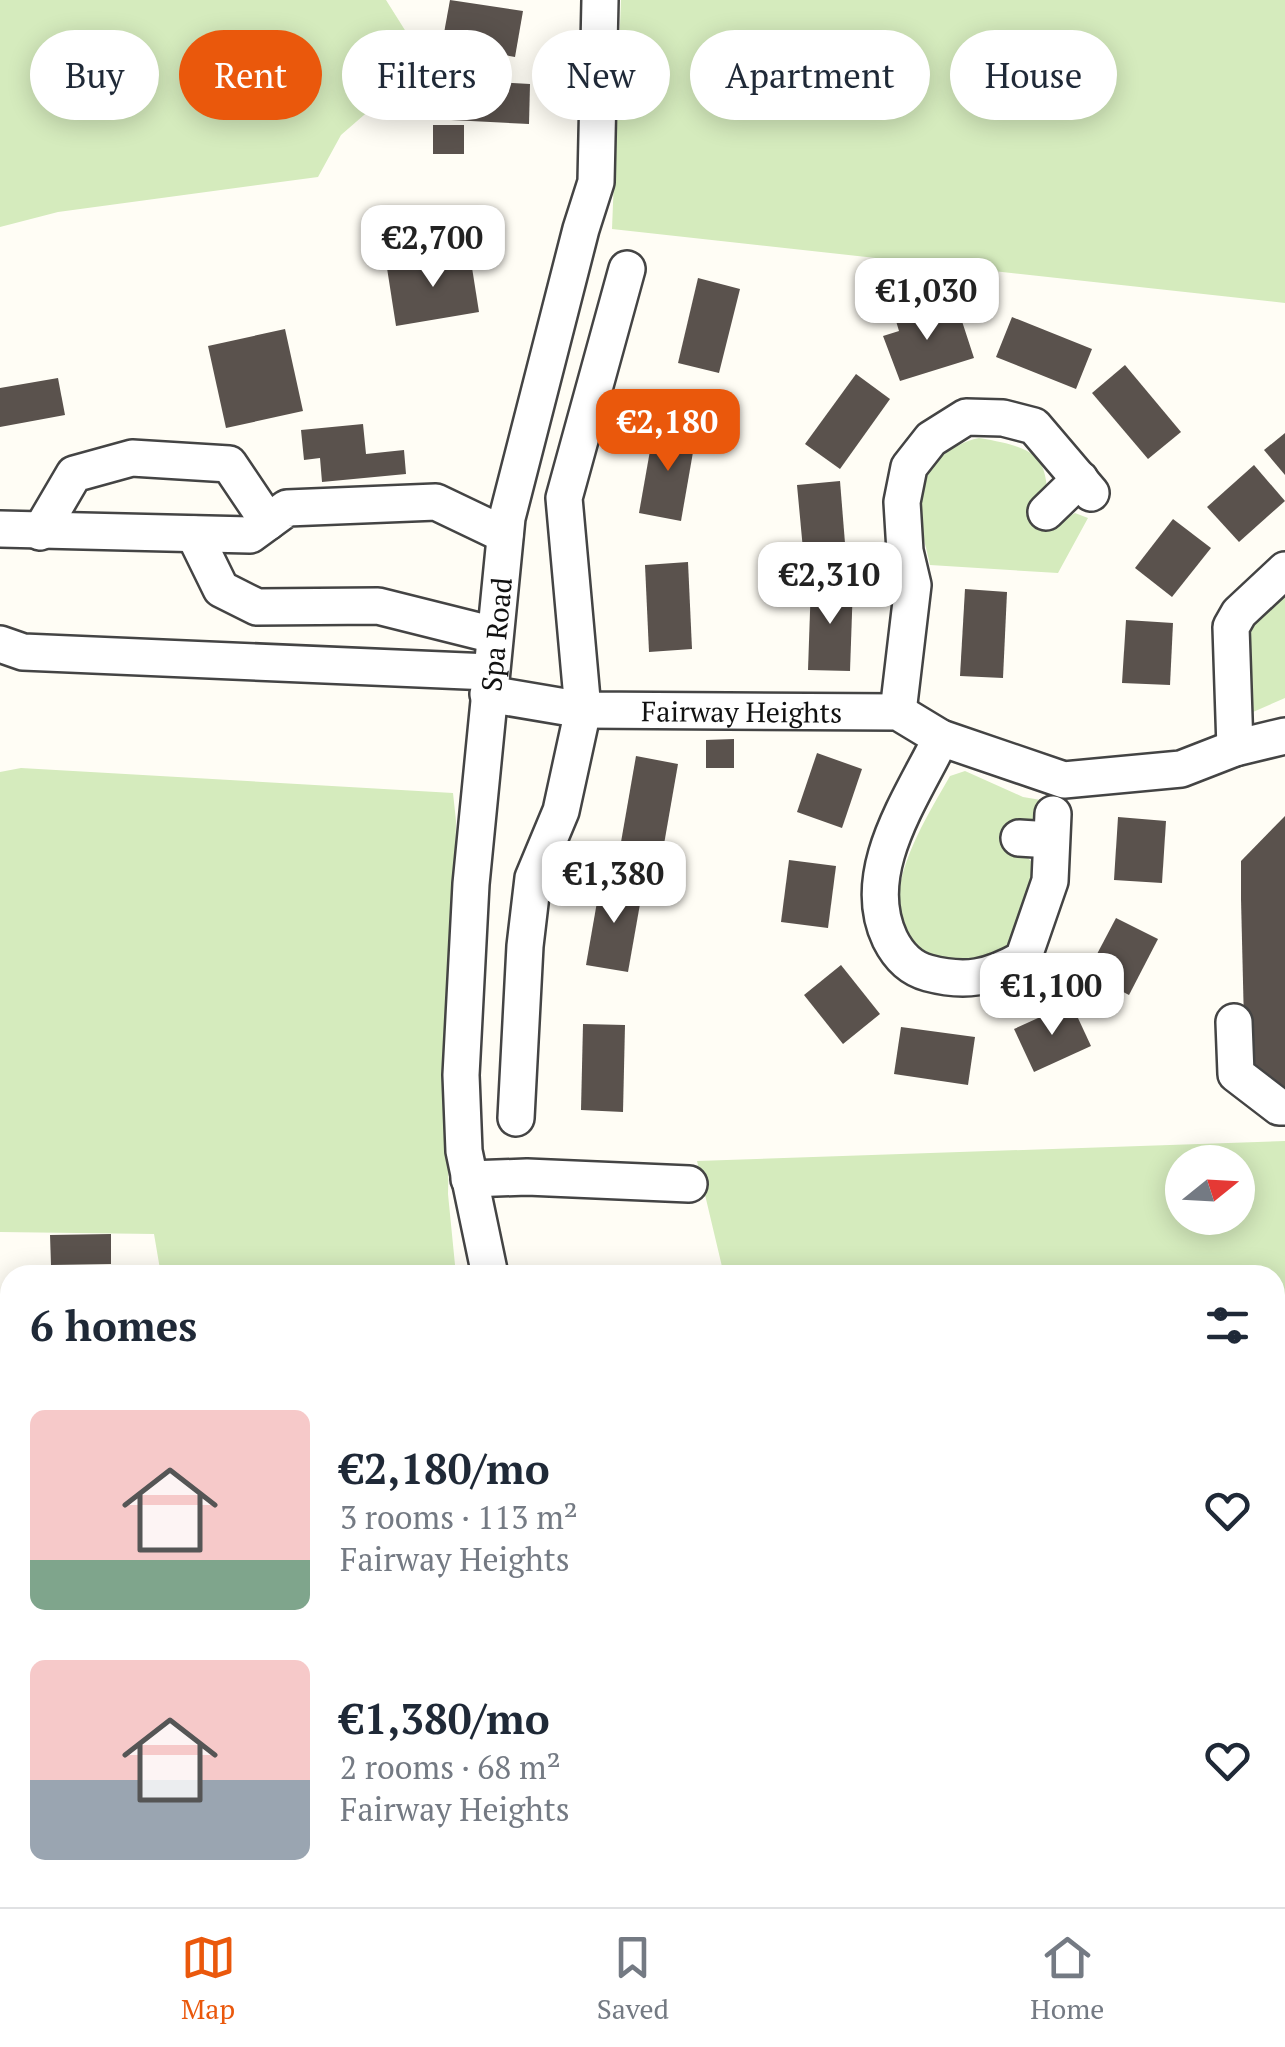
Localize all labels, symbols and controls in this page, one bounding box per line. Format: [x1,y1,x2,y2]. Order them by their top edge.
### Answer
chip: Buy [30,30,159,120]
chip: Rent [179,30,322,120]
chip: Filters [342,30,512,120]
chip: New [532,30,670,120]
chip: Apartment [690,30,930,120]
chip: House [950,30,1117,120]
pin: €2,700 [352,205,514,290]
text: €2,700 [383,216,483,258]
pin: €1,030 [846,258,1008,343]
text: €1,030 [877,269,977,311]
pin: €2,180 [587,389,749,474]
text: €2,180 [618,400,718,442]
pin: €2,310 [749,542,911,627]
text: €2,310 [780,553,880,595]
street label: Spa Road [472,576,520,693]
street label: Fairway Heights [641,692,842,730]
pin: €1,380 [533,841,695,926]
text: €1,380 [564,852,664,894]
pin: €1,100 [971,953,1133,1038]
text: €1,100 [1002,964,1102,1006]
north arrow [1165,1145,1255,1235]
map controls [1165,1145,1255,1235]
text: 6 homes [30,1297,197,1353]
icon: filters [1200,1298,1255,1353]
text: €2,180/mo [340,1440,550,1496]
icon: home [110,1450,230,1570]
icon: heart [1200,1483,1255,1538]
text: 3 rooms · 113 m² [340,1496,578,1538]
text: Fairway Heights [340,1538,570,1580]
text: €1,380/mo [340,1690,550,1746]
icon: home [110,1700,230,1820]
icon: heart [1200,1733,1255,1788]
text: 2 rooms · 68 m² [340,1746,561,1788]
text: Fairway Heights [340,1788,570,1830]
tab: Map [181,1930,236,2027]
tab: Saved [597,1930,669,2027]
tab: Home [1030,1930,1104,2027]

